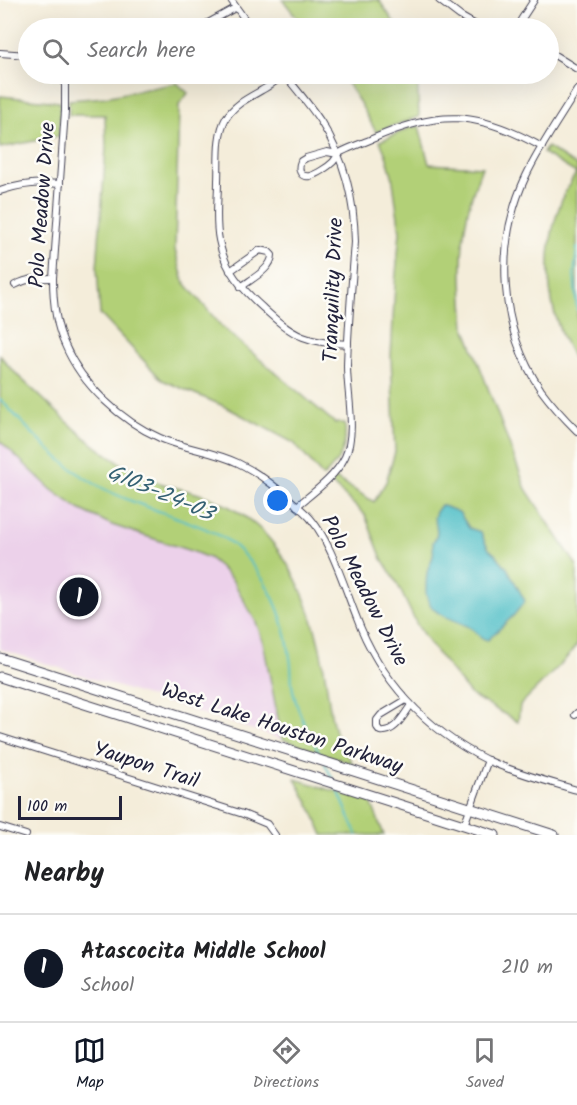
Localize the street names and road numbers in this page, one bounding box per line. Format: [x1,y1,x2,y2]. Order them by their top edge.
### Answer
street label: Polo Meadow Drive [21,120,65,289]
street label: Tranquility Drive [315,217,353,363]
street label: Polo Meadow Drive [312,509,417,673]
street label: West Lake Houston Parkway [157,674,407,784]
street label: Yaupon Trail [89,733,203,799]

